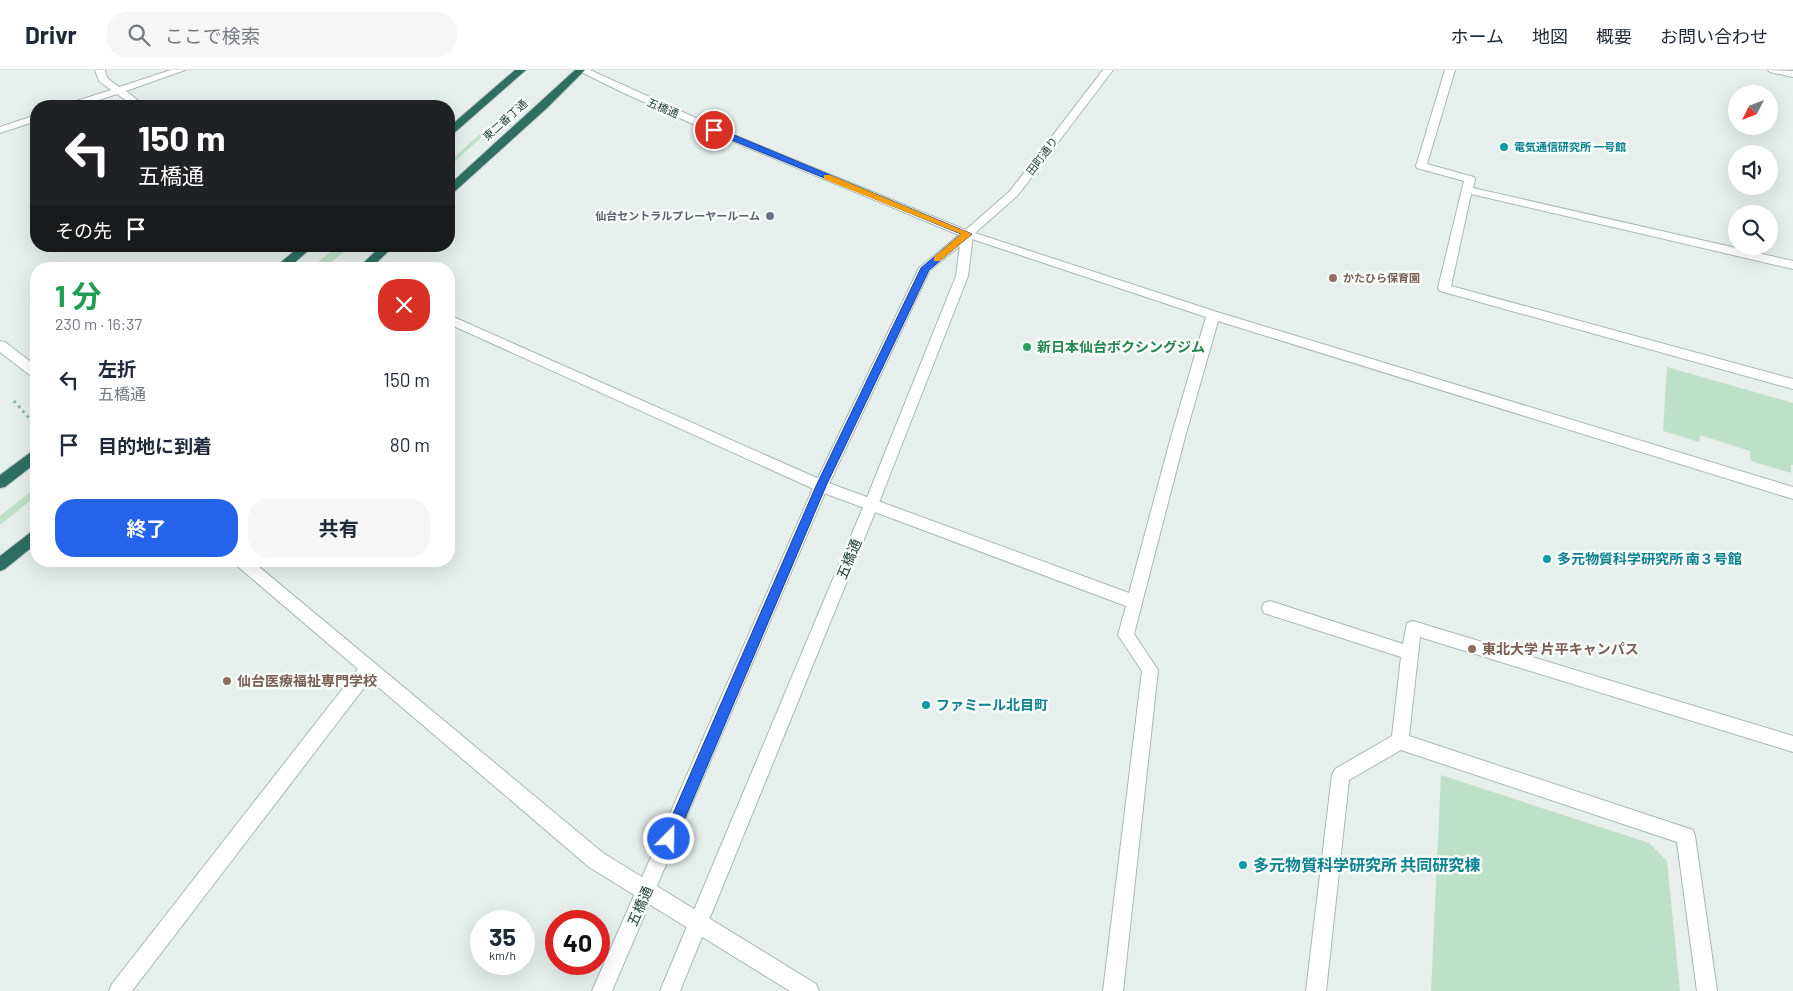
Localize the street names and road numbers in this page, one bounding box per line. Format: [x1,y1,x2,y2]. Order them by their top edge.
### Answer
street label: 五橋通 [645,95,681,120]
street label: 東二番丁通 [480,96,529,143]
street label: 田町通り [1023,134,1060,177]
street label: 五橋通 [833,536,865,581]
street label: 五橋通 [623,883,656,928]

